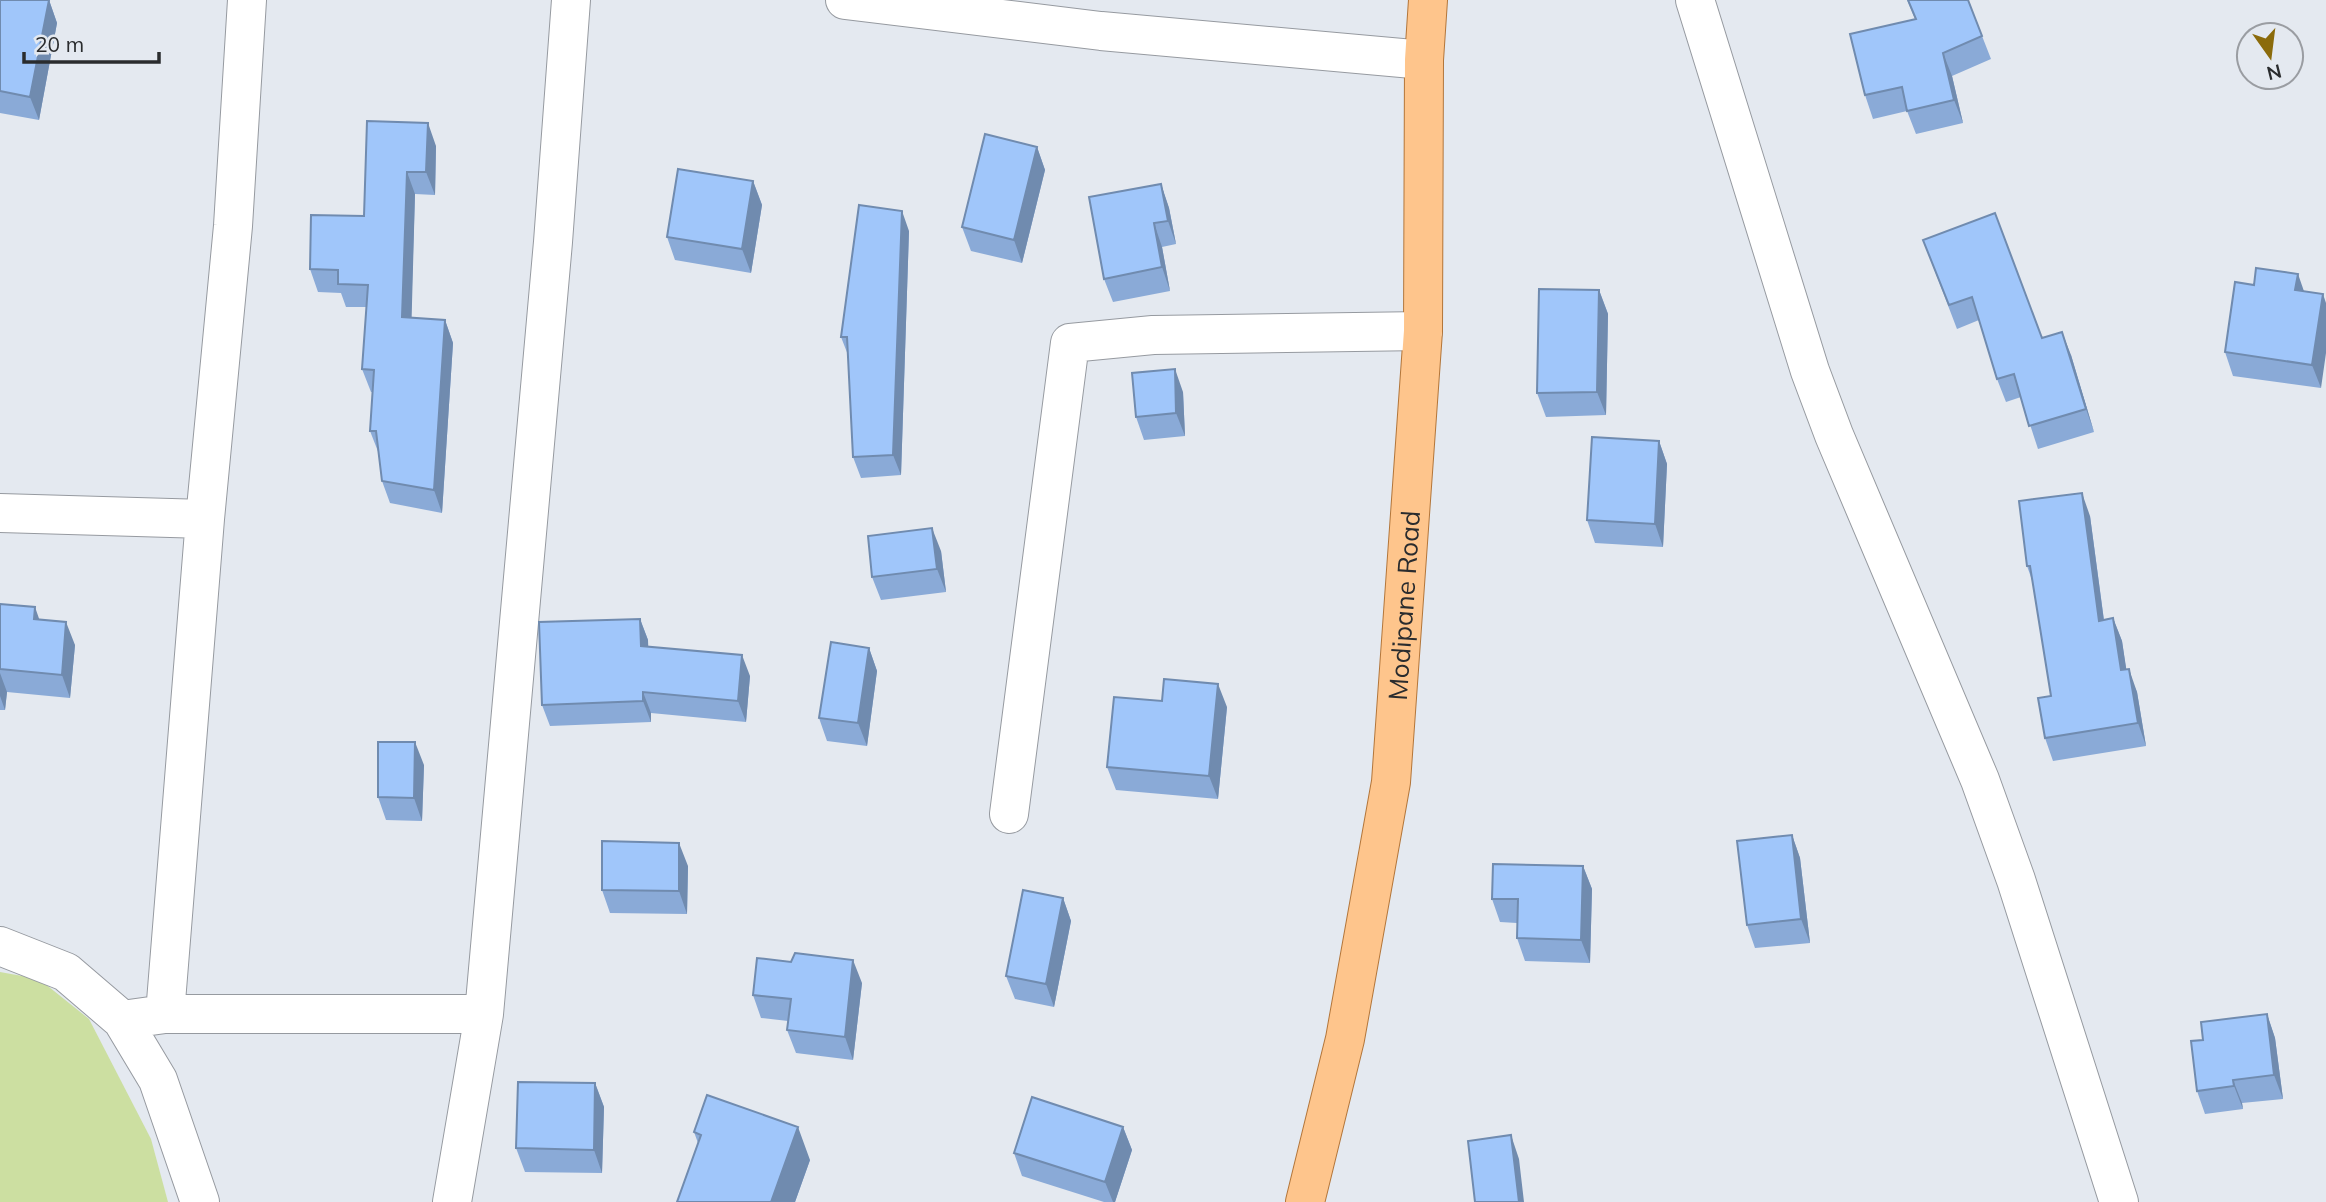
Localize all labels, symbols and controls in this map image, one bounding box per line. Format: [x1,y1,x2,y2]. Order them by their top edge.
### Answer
scale bar [24,21,159,65]
north arrow [2235,21,2305,91]
text: 20 m [35,31,84,57]
text: N [2264,59,2284,86]
street label: Modipane Road [1380,509,1427,701]

